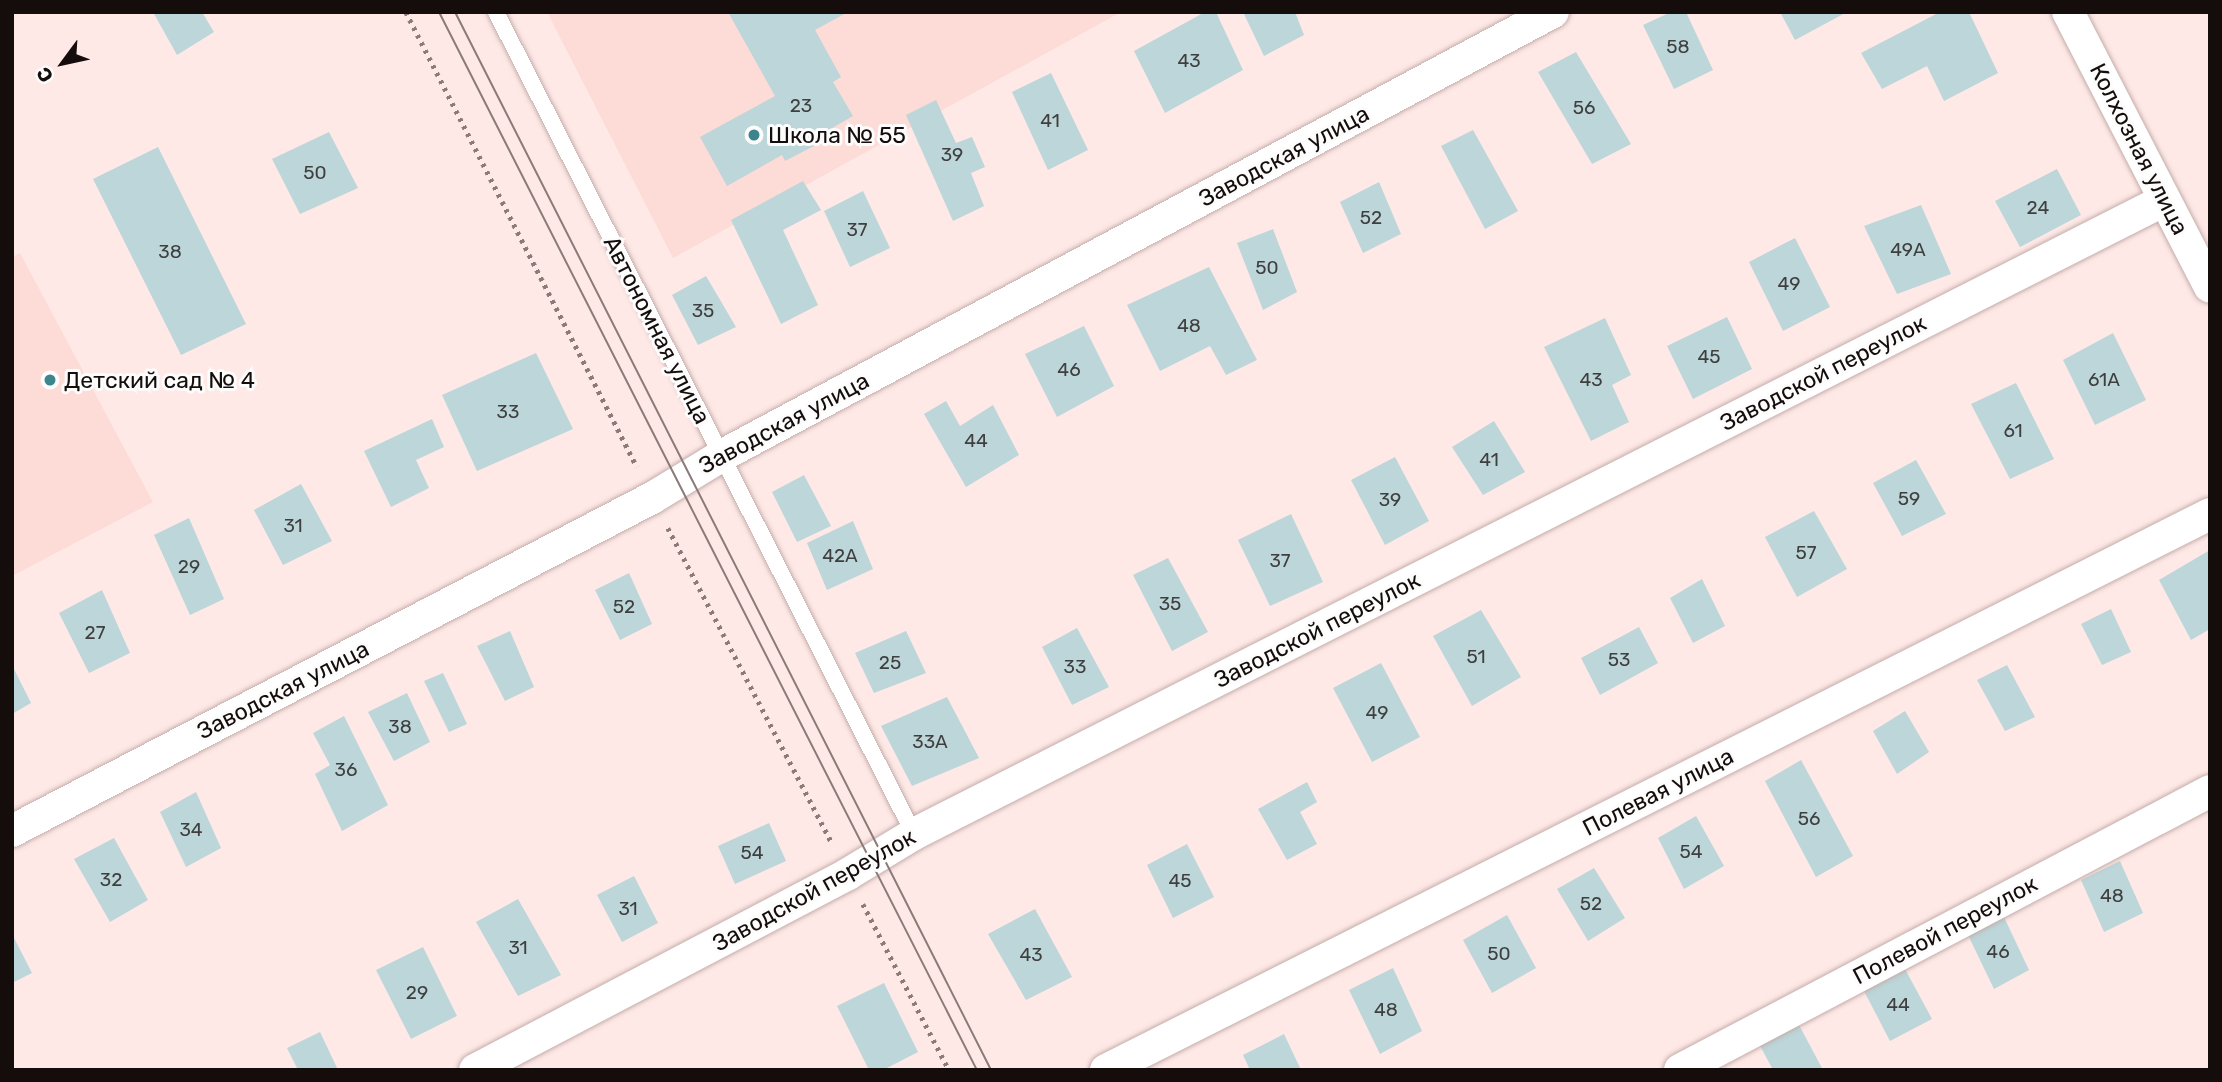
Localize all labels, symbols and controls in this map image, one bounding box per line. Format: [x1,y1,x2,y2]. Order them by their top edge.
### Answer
north arrow [28,28,98,98]
house number: 58 [1666,36,1690,58]
house number: 43 [1177,50,1201,72]
street label: Колхозная улица [2084,59,2194,239]
text: С [32,63,58,87]
house number: 23 [790,95,812,117]
house number: 56 [1573,97,1595,119]
street label: Заводская улица [1194,99,1374,213]
house number: 41 [1040,110,1060,132]
place label: Школа № 55 [768,121,906,149]
marker: Школа № 55 [746,127,762,143]
house number: 39 [941,144,963,166]
house number: 50 [303,162,327,184]
house number: 24 [2027,197,2049,219]
house number: 52 [1360,207,1382,229]
house number: 37 [846,219,868,241]
street label: Автономная улица [598,231,716,429]
house number: 49А [1890,239,1926,261]
house number: 38 [158,241,182,263]
house number: 50 [1255,257,1279,279]
house number: 49 [1778,273,1800,295]
house number: 35 [692,300,714,322]
street label: Заводской переулок [1715,309,1931,437]
house number: 48 [1177,315,1201,337]
house number: 45 [1697,346,1721,368]
house number: 46 [1057,359,1081,381]
place label: Детский сад № 4 [64,366,255,394]
street label: Заводская улица [694,366,874,480]
house number: 43 [1579,369,1603,391]
house number: 61А [2088,369,2120,391]
marker: Детский сад № 4 [42,372,58,388]
house number: 33 [497,401,519,423]
house number: 61 [2003,420,2023,442]
house number: 44 [964,430,988,452]
house number: 41 [1479,449,1499,471]
house number: 59 [1898,488,1920,510]
house number: 39 [1379,489,1401,511]
house number: 31 [283,515,303,537]
house number: 57 [1795,542,1817,564]
house number: 42А [822,545,858,567]
house number: 37 [1269,550,1291,572]
house number: 29 [178,556,200,578]
street label: Заводской переулок [1209,566,1425,694]
house number: 35 [1159,593,1181,615]
house number: 52 [613,596,635,618]
house number: 27 [85,622,105,644]
street label: Заводская улица [193,635,373,745]
house number: 51 [1466,646,1486,668]
house number: 53 [1608,649,1630,671]
house number: 25 [879,652,901,674]
house number: 33 [1064,656,1086,678]
house number: 49 [1366,702,1388,724]
house number: 38 [388,716,412,738]
house number: 33А [912,731,948,753]
street label: Полевая улица [1578,742,1738,842]
house number: 36 [335,759,357,781]
house number: 56 [1798,808,1820,830]
house number: 34 [179,819,203,841]
street label: Заводской переулок [708,823,920,957]
house number: 54 [1679,841,1703,863]
house number: 54 [740,842,764,864]
house number: 32 [100,869,122,891]
house number: 45 [1168,870,1192,892]
street label: Полевой переулок [1848,870,2042,990]
house number: 48 [2100,885,2124,907]
house number: 52 [1580,893,1602,915]
house number: 31 [618,898,638,920]
house number: 31 [508,937,528,959]
house number: 46 [1986,941,2010,963]
house number: 50 [1487,943,1511,965]
house number: 43 [1019,944,1043,966]
house number: 29 [406,982,428,1004]
house number: 44 [1886,994,1910,1016]
house number: 48 [1374,999,1398,1021]

